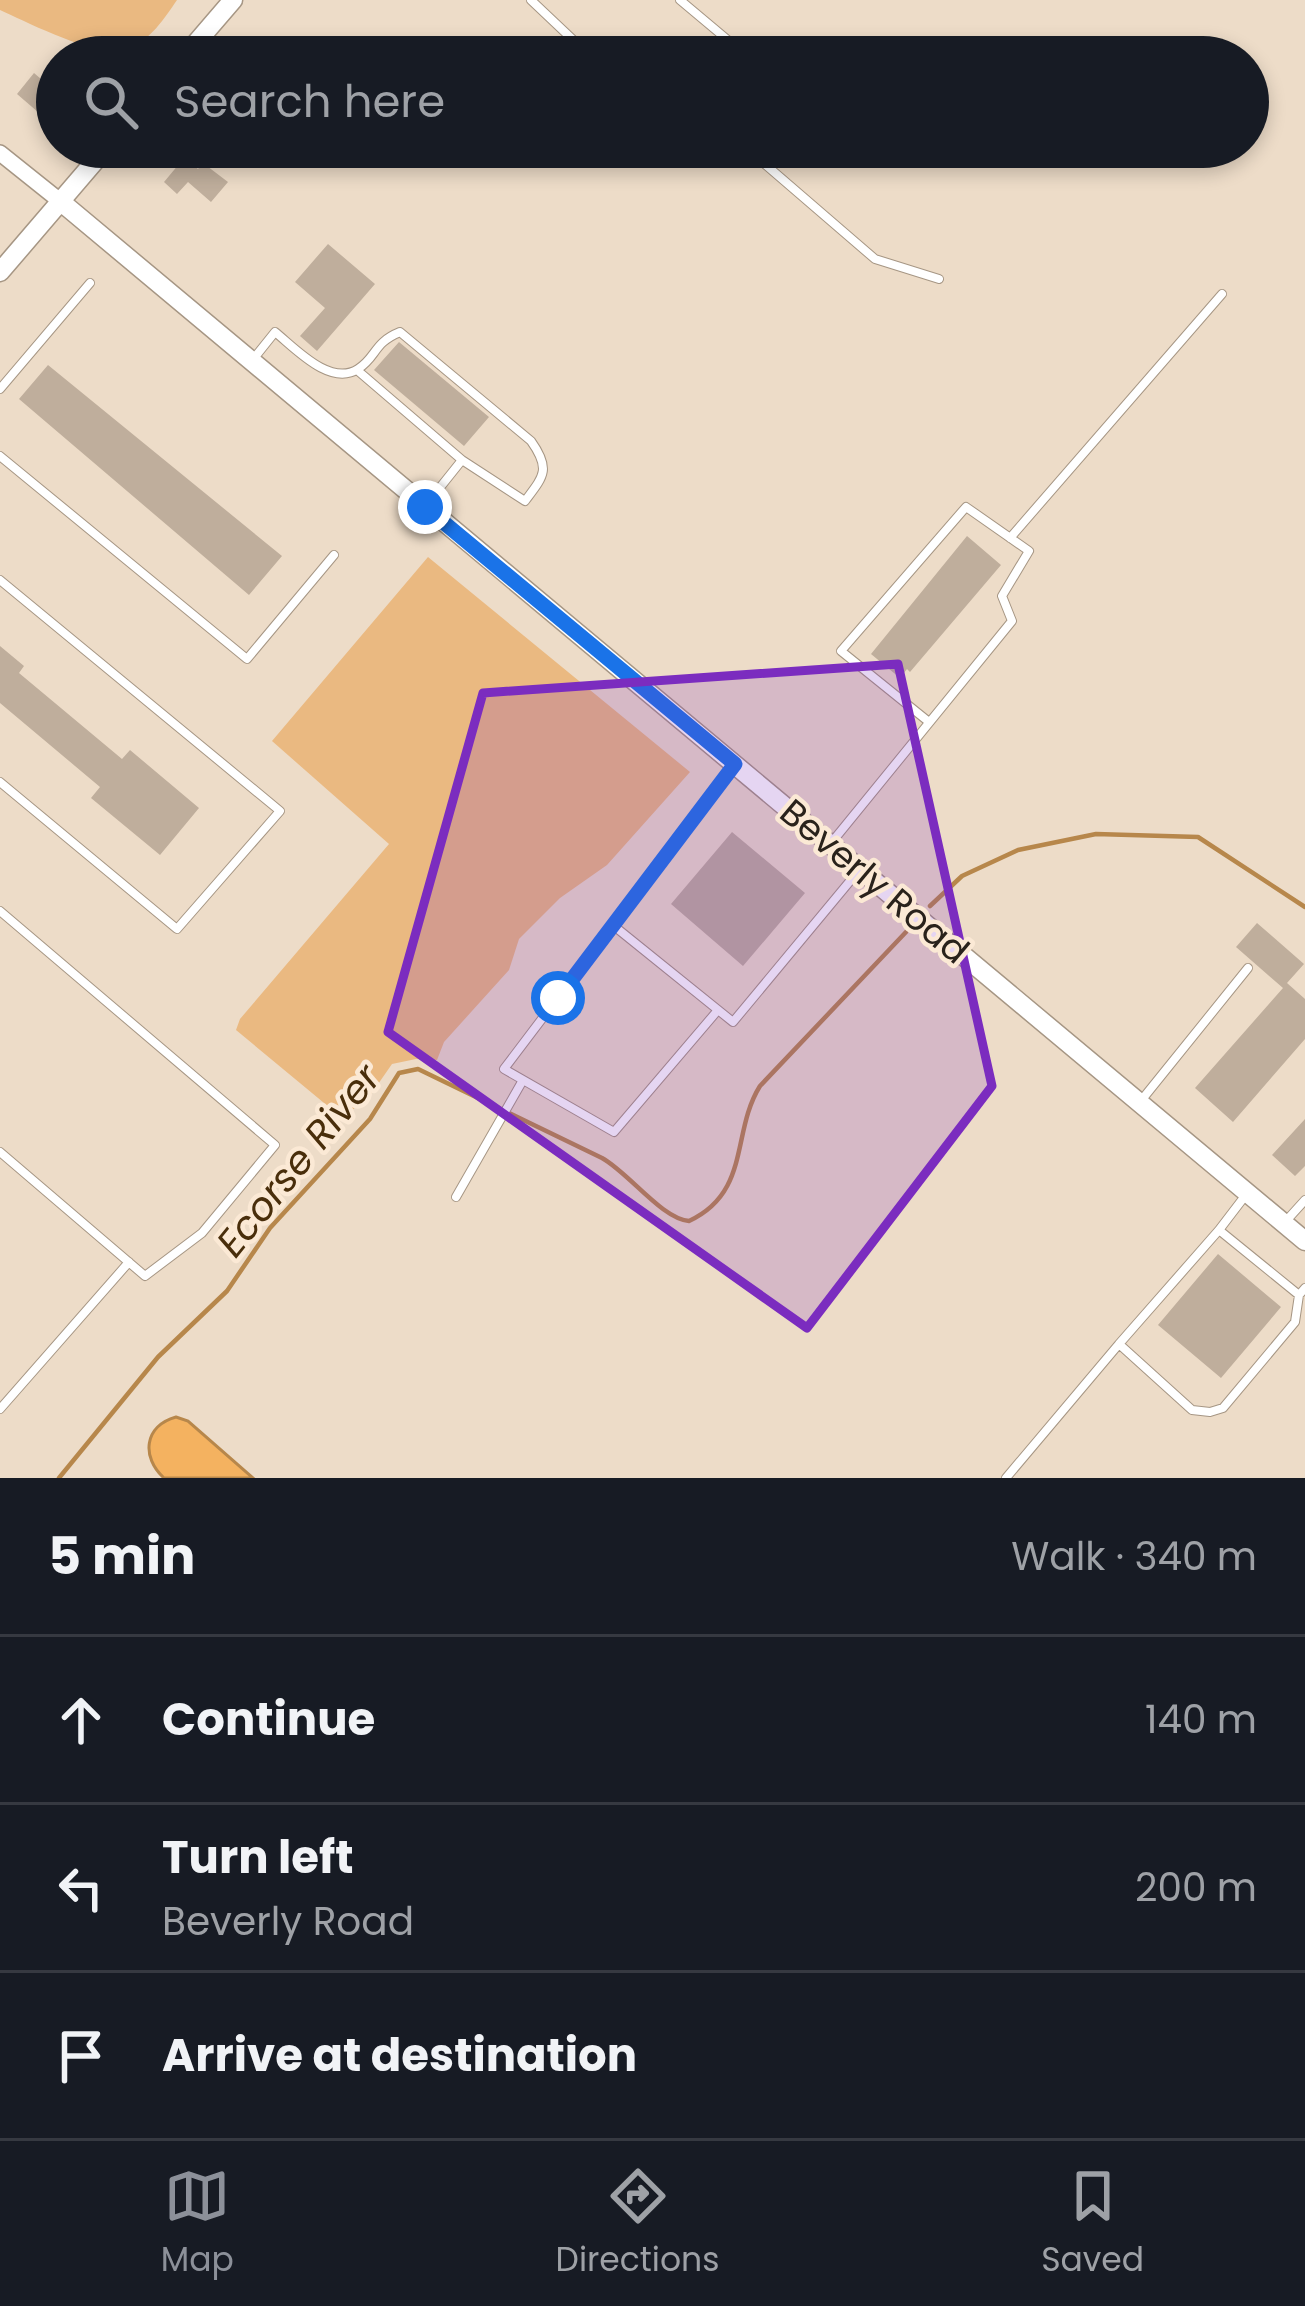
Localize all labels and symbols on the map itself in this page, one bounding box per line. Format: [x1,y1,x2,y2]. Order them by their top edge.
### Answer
route end [398,480,452,534]
street label: Beverly Road [769,787,980,976]
route start [531,971,585,1025]
water label: Ecorse River [204,1051,394,1268]

